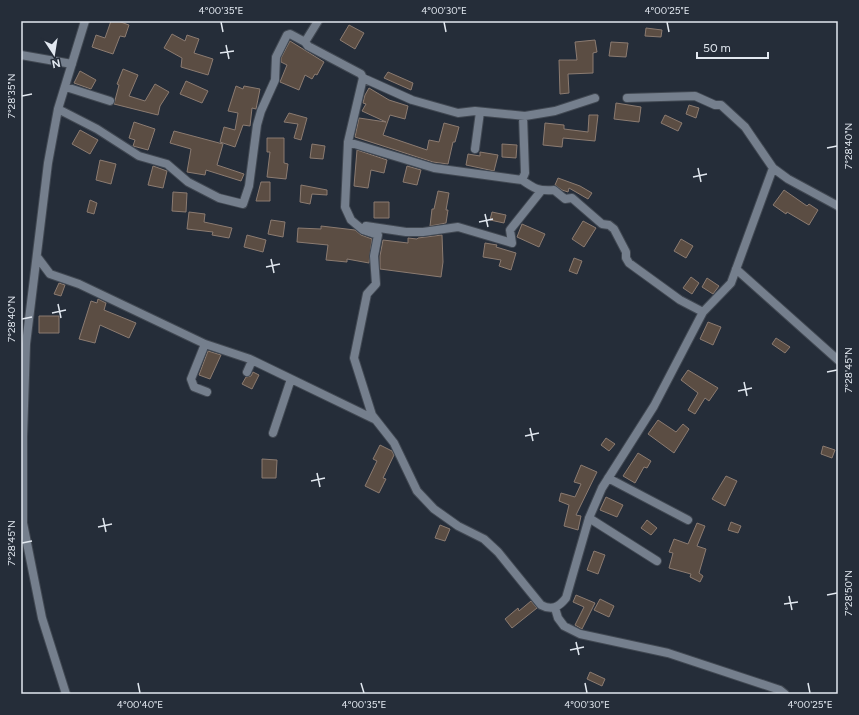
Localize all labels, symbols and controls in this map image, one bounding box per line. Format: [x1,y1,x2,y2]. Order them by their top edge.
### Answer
text: 4°00'35"E [198,4,244,17]
text: 4°00'30"E [421,4,467,17]
text: 4°00'25"E [644,4,690,17]
north arrow [34,34,74,74]
scale bar [697,34,768,60]
text: 50 m [703,41,731,55]
text: N [50,56,61,71]
text: 7°28'35"N [5,74,18,118]
text: 7°28'40"N [842,123,855,169]
text: 7°28'40"N [5,296,18,342]
text: 7°28'45"N [842,347,855,393]
text: 7°28'45"N [5,520,18,566]
text: 7°28'50"N [842,570,855,616]
text: 4°00'40"E [117,698,163,711]
text: 4°00'35"E [341,698,387,711]
text: 4°00'30"E [564,698,610,711]
text: 4°00'25"E [787,698,833,711]

